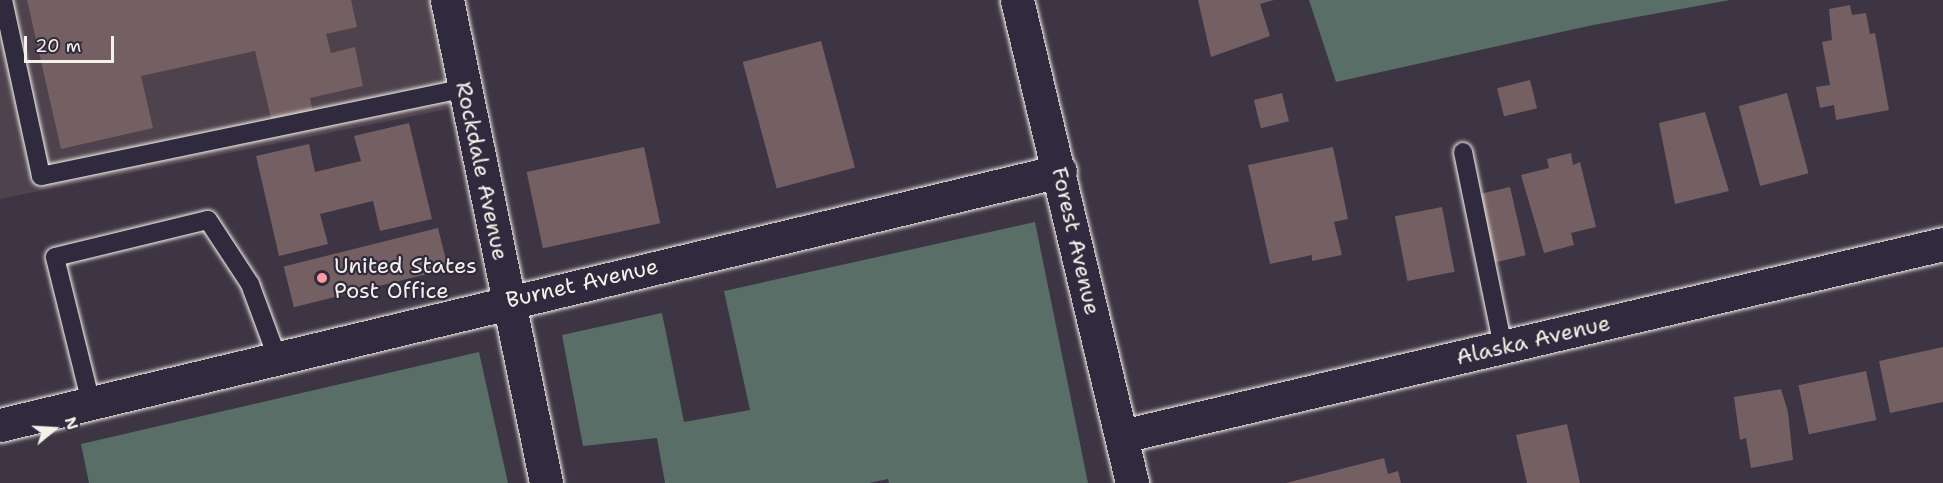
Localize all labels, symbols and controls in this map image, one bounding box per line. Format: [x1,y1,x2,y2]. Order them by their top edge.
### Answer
scale bar [27,24,117,62]
text: 20 m [35,34,81,58]
street label: Rockdale Avenue [450,79,514,263]
street label: Forest Avenue [1046,164,1106,318]
place label: United States Post Office [334,252,477,304]
street label: Burnet Avenue [503,253,661,313]
marker: United States Post Office [315,271,329,285]
street label: Alaska Avenue [1453,309,1613,371]
north arrow [24,399,84,459]
text: N [60,414,84,433]

